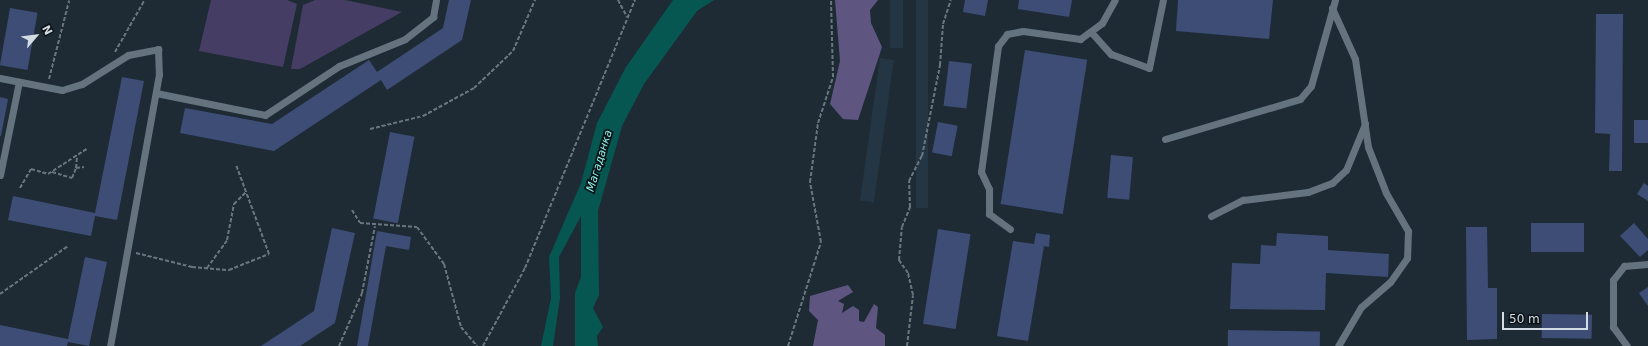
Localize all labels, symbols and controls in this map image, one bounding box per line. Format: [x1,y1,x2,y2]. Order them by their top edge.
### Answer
north arrow [16,16,56,56]
text: N [39,23,55,37]
water label: Магаданка [584,129,616,193]
scale bar [1504,304,1590,330]
text: 50 m [1509,312,1540,326]

